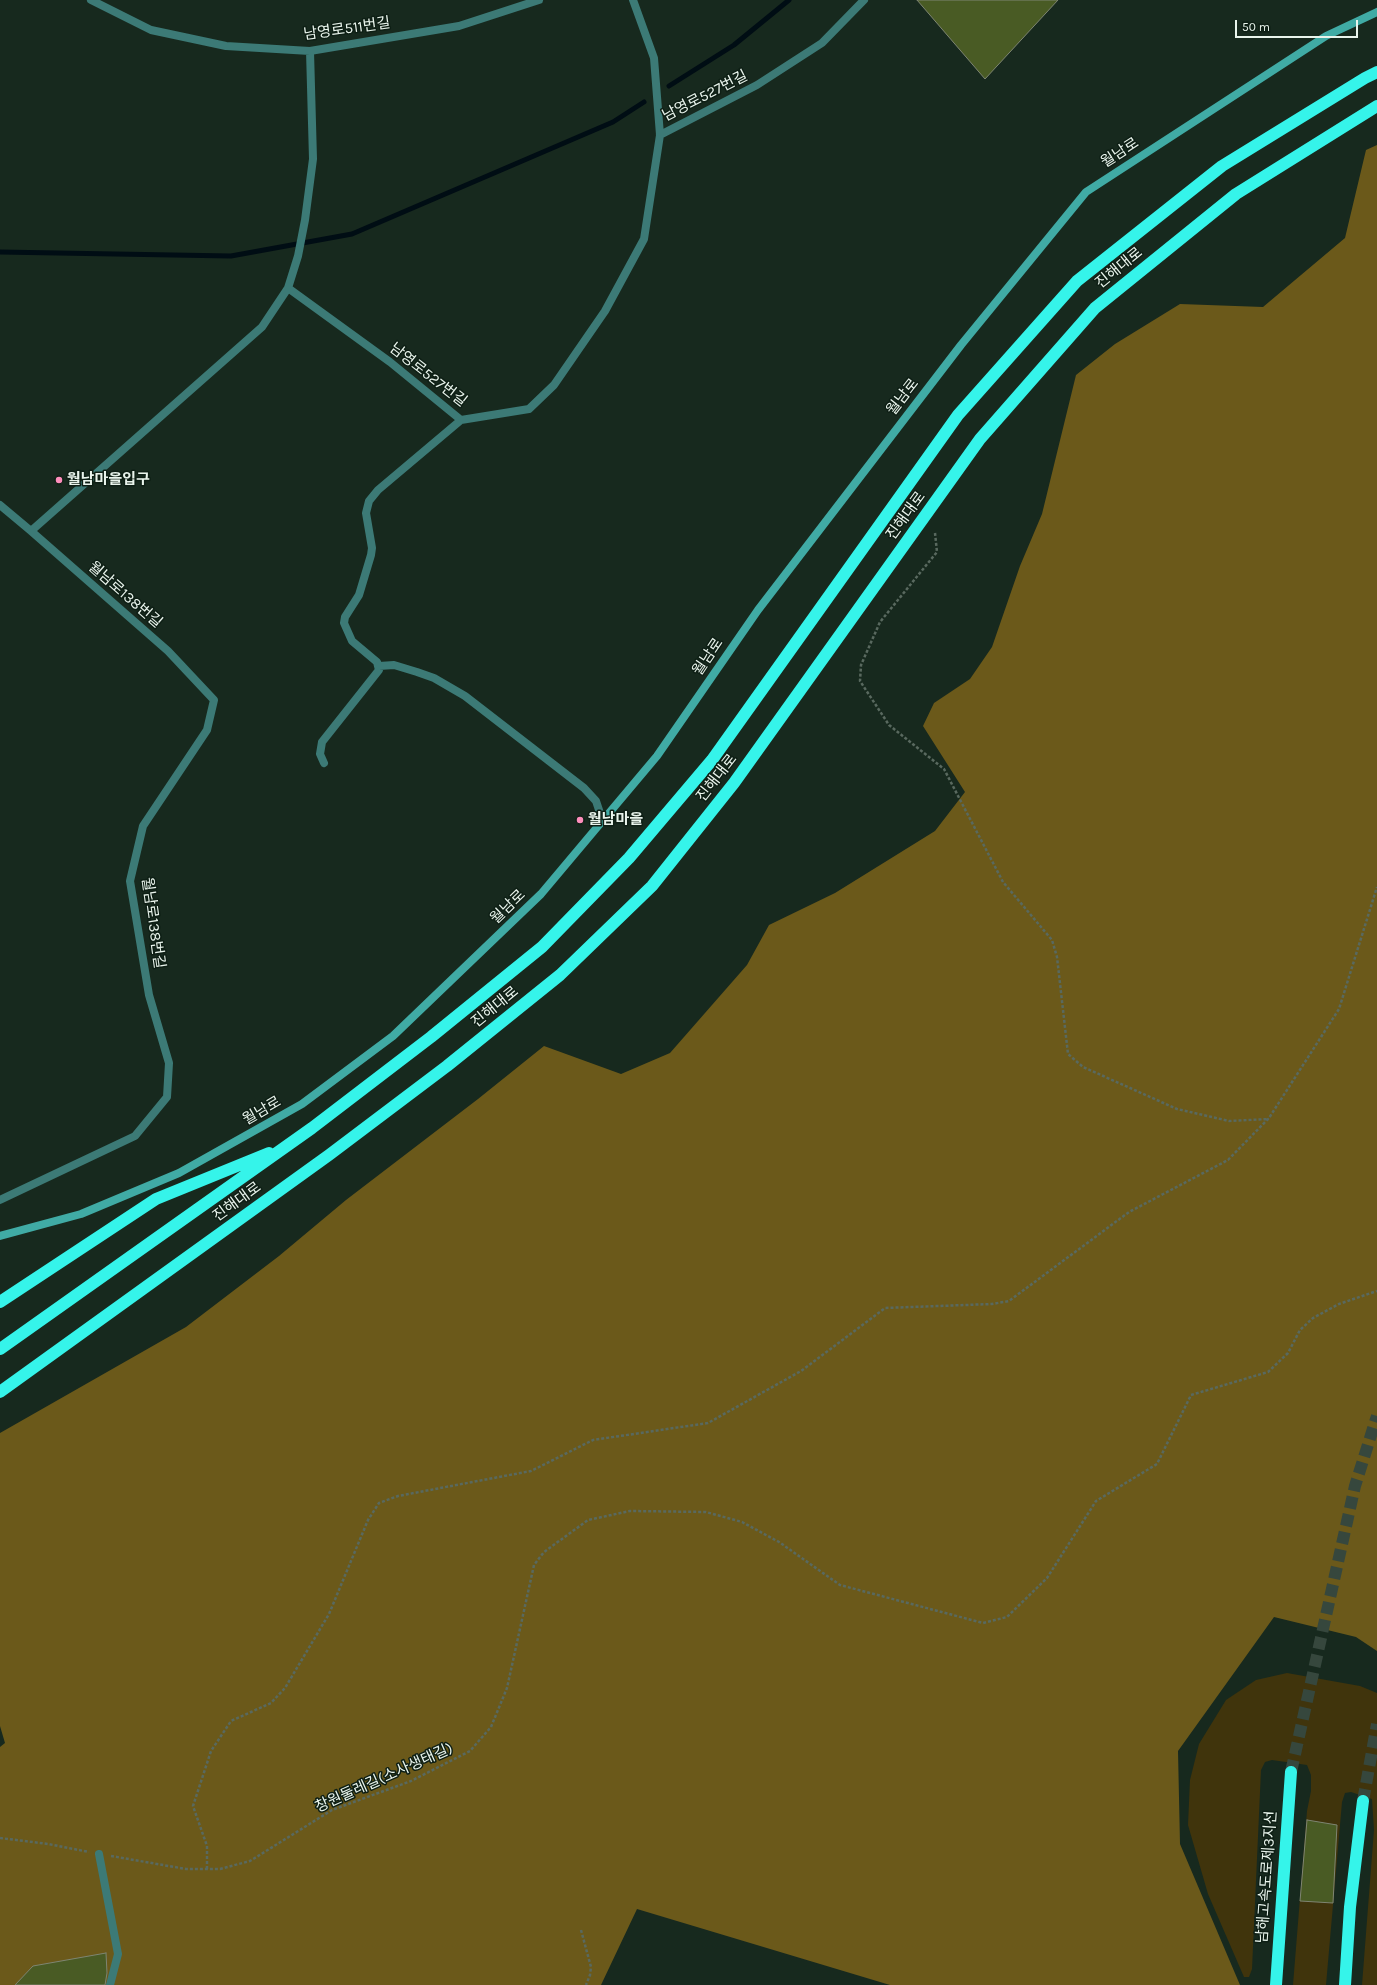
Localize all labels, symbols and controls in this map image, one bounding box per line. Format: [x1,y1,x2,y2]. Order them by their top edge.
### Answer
scale bar [1237,12,1360,38]
street label: 남영로511번길 [302,14,392,44]
text: 50 m [1242,20,1270,34]
street label: 남영로527번길 [659,67,751,125]
street label: 월남로 [1098,134,1142,172]
street label: 진해대로 [1092,244,1146,292]
street label: 남영로527번길 [386,339,470,411]
street label: 월남로 [883,375,923,419]
place label: 월남마을입구 [67,471,150,489]
marker: 월남마을입구 [54,475,64,485]
street label: 진해대로 [882,488,930,544]
street label: 월남로138번길 [84,558,166,632]
street label: 월남로 [689,635,727,679]
street label: 진해대로 [693,751,741,805]
place label: 월남마을 [588,811,643,829]
marker: 월남마을 [575,815,585,825]
street label: 월남로138번길 [138,876,168,970]
street label: 월남로 [487,886,529,928]
street label: 진해대로 [468,983,522,1031]
street label: 월남로 [240,1093,284,1129]
street label: 진해대로 [209,1178,265,1226]
street label: 창원둘레길(소사생태길) [312,1740,456,1816]
street label: 남해고속도로제3지선 [1253,1810,1281,1944]

